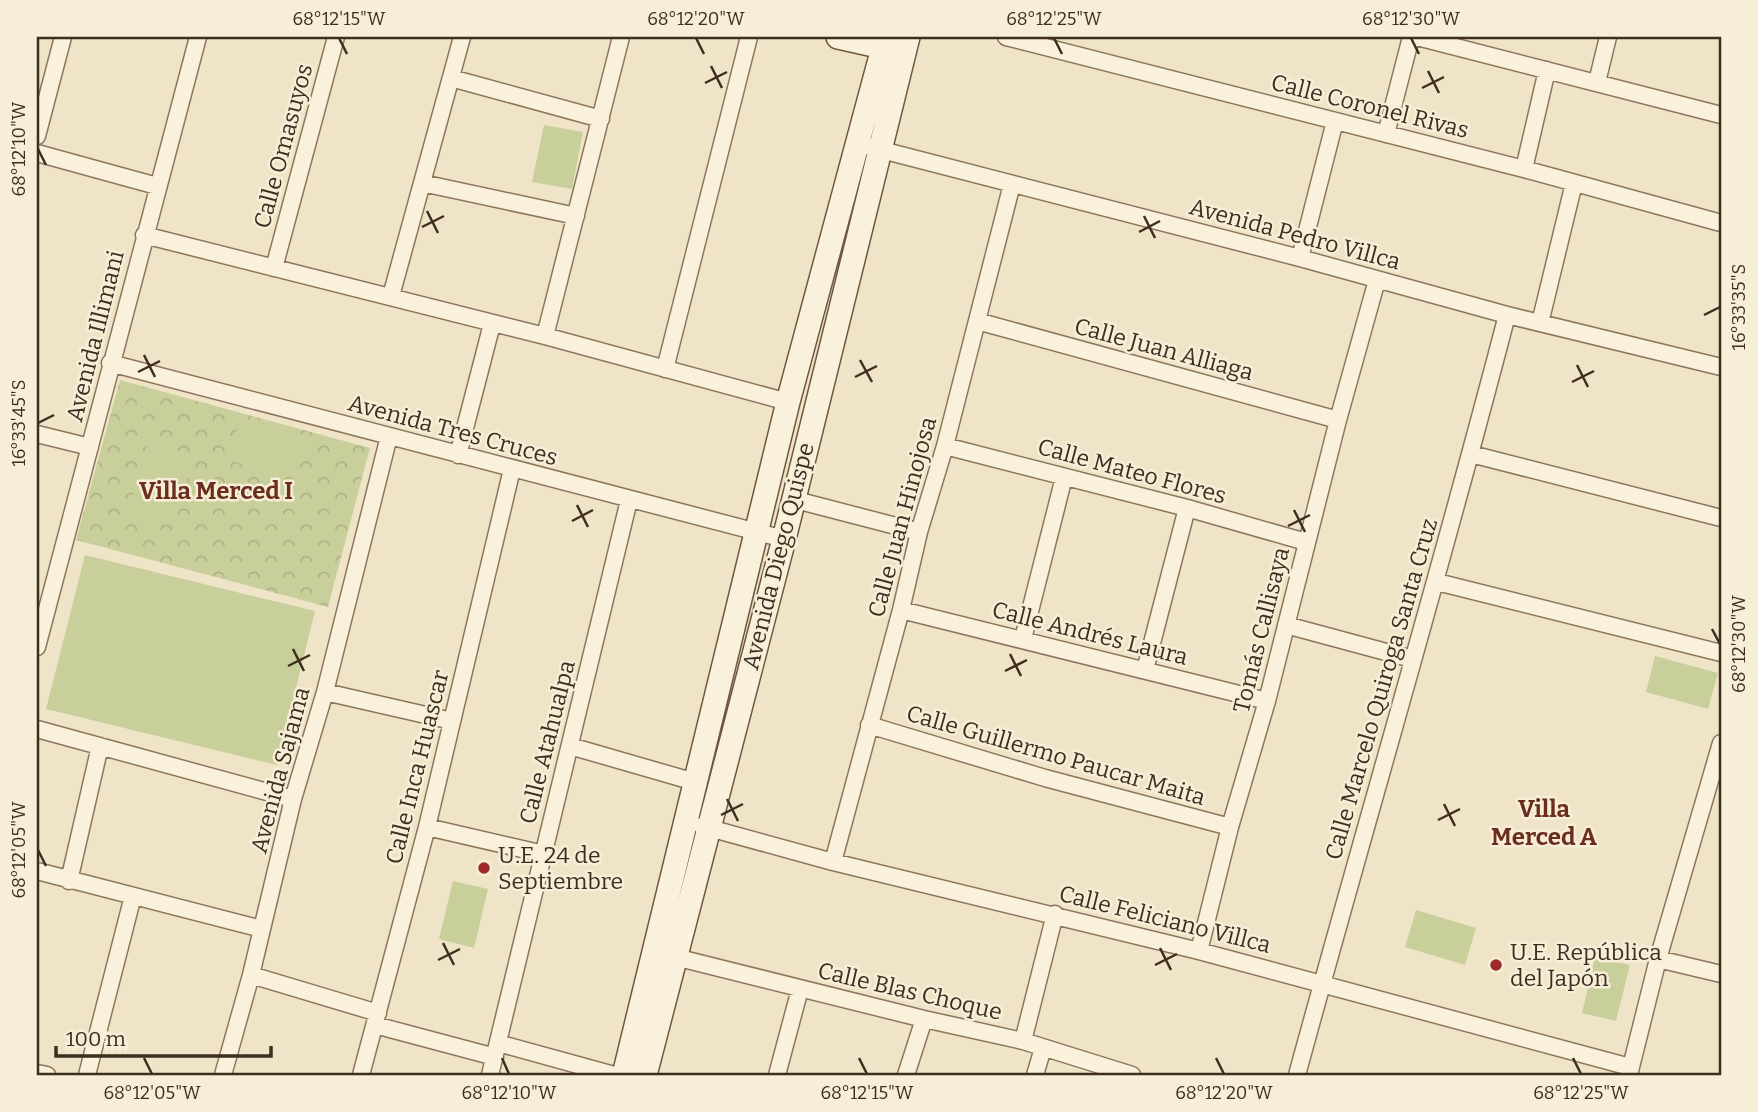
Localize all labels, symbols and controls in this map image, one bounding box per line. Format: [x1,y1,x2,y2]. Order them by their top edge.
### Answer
text: 68°12'15"W [293,8,386,30]
text: 68°12'20"W [647,8,745,30]
text: 68°12'25"W [1006,8,1102,30]
text: 68°12'30"W [1362,8,1460,30]
street label: Calle Omasuyos [248,61,318,231]
street label: Calle Coronel Rivas [1268,68,1472,144]
text: 68°12'10"W [8,101,30,196]
street label: Avenida Pedro Villca [1186,192,1404,276]
street label: Avenida Illimani [60,247,130,425]
text: 16°33'35"S [1728,264,1750,350]
street label: Calle Juan Alliaga [1071,312,1257,386]
text: 16°33'45"S [8,379,30,467]
street label: Avenida Tres Cruces [345,389,561,471]
street label: Calle Juan Hinojosa [862,413,942,620]
street label: Calle Mateo Flores [1035,432,1229,510]
street label: Avenida Diego Quispe [736,440,820,672]
district label: Villa Merced I [139,477,293,505]
street label: Calle Marcelo Quiroga Santa Cruz [1319,515,1443,863]
street label: Tomás Callisaya [1227,544,1295,716]
street label: Calle Andrés Laura [989,595,1191,671]
text: 68°12'30"W [1728,595,1750,693]
street label: Calle Atahualpa [513,657,581,827]
street label: Calle Inca Huascar [379,667,455,867]
street label: Avenida Sajama [244,684,316,856]
street label: Calle Guillermo Paucar Maita [903,699,1209,811]
district label: Villa Merced A [1491,795,1598,851]
text: 68°12'05"W [8,801,30,899]
place label: U.E. 24 de Septiembre [498,841,623,895]
marker: U.E. 24 de Septiembre [476,860,492,876]
street label: Calle Feliciano Villca [1056,879,1274,959]
place label: U.E. República del Japón [1510,938,1662,992]
street label: Calle Blas Choque [815,956,1005,1026]
marker: U.E. República del Japón [1488,957,1504,973]
scale bar [56,1014,271,1058]
text: 100 m [66,1026,126,1052]
text: 68°12'05"W [103,1082,201,1104]
text: 68°12'10"W [462,1082,557,1104]
text: 68°12'15"W [821,1082,914,1104]
text: 68°12'20"W [1175,1082,1273,1104]
text: 68°12'25"W [1533,1082,1629,1104]

